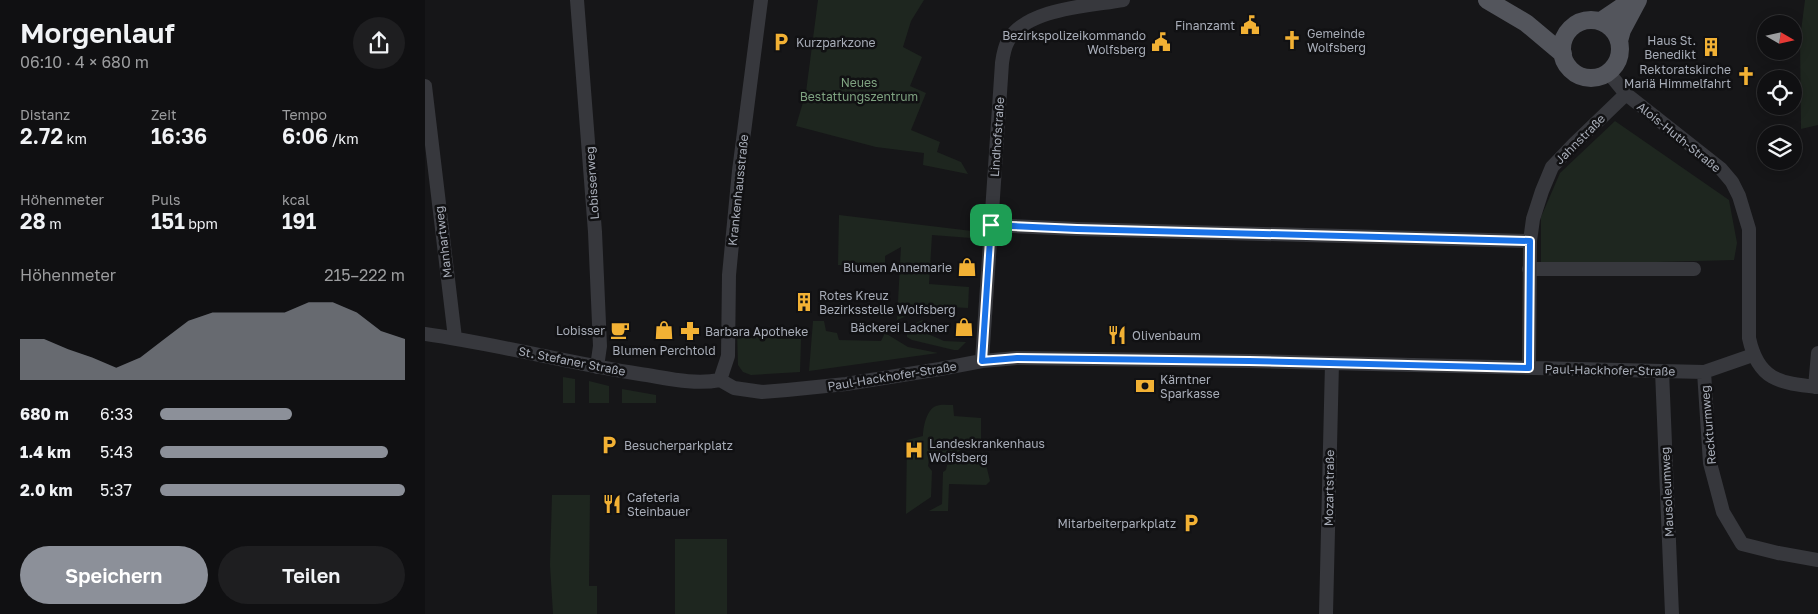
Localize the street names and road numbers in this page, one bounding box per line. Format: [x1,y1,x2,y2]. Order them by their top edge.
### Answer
street label: Lindhofstraße [987,96,1007,177]
street label: Alois-Huth-Straße [1634,99,1724,175]
street label: Jahnstraße [1552,111,1608,167]
street label: Krankenhausstraße [725,133,751,247]
street label: Lobisserweg [582,146,602,220]
street label: Manhartweg [431,205,455,279]
street label: St. Stefaner Straße [517,343,627,379]
street label: Paul-Hackhofer-Straße [826,358,958,394]
street label: Paul-Hackhofer-Straße [1545,361,1675,379]
street label: Reckturmweg [1697,385,1719,465]
street label: Mausoleumweg [1657,447,1677,537]
street label: Mozartstraße [1321,450,1337,526]

